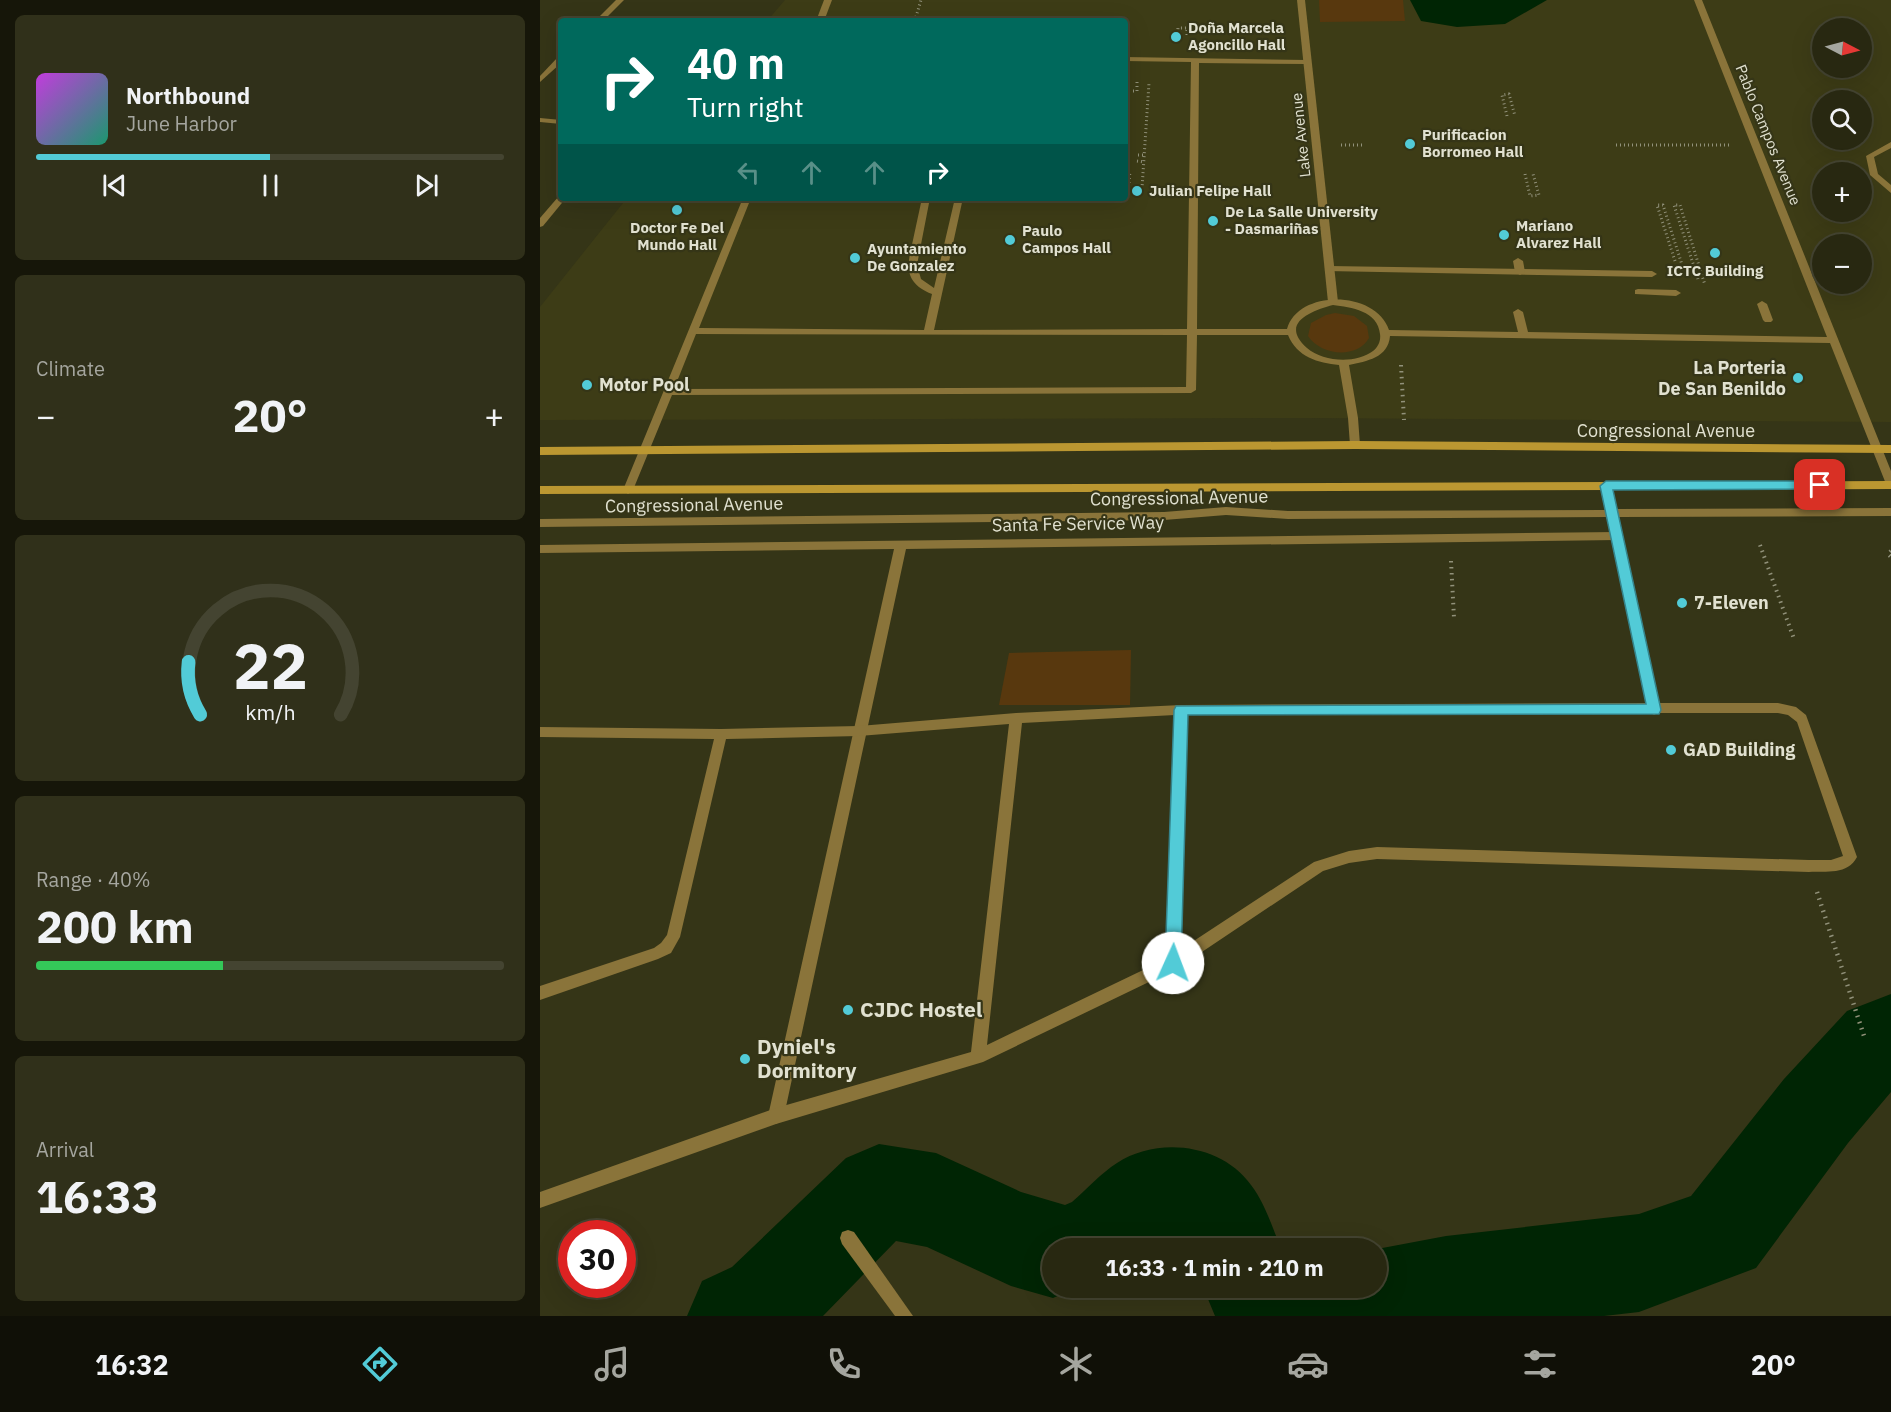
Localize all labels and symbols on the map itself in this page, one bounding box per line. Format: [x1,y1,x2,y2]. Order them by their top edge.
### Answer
place label: Doña Marcela Agoncillo Hall [1188,18,1286,54]
north arrow [1812,18,1872,78]
marker: Doña Marcela Agoncillo Hall [1169,30,1183,44]
street label: Pablo Campos Avenue [1732,62,1805,208]
street label: Lake Avenue [1287,92,1314,178]
place label: Purificacion Borromeo Hall [1422,125,1524,161]
marker: Purificacion Borromeo Hall [1403,137,1417,151]
place label: Julian Felipe Hall [1149,181,1272,200]
marker: Julian Felipe Hall [1130,184,1144,198]
place label: De La Salle University - Dasmariñas [1225,202,1378,238]
marker: Doctor Fe Del Mundo Hall [670,203,684,217]
marker: De La Salle University - Dasmariñas [1206,214,1220,228]
place label: Mariano Alvarez Hall [1516,216,1602,252]
place label: Doctor Fe Del Mundo Hall [630,218,725,254]
place label: Paulo Campos Hall [1022,221,1111,257]
marker: Mariano Alvarez Hall [1497,228,1511,242]
marker: Paulo Campos Hall [1003,233,1017,247]
place label: Ayuntamiento De Gonzalez [867,239,966,275]
marker: ICTC Building [1708,246,1722,260]
marker: Ayuntamiento De Gonzalez [848,251,862,265]
place label: ICTC Building [1667,261,1764,280]
place label: La Porteria De San Benildo [1658,356,1786,400]
marker: La Porteria De San Benildo [1791,371,1805,385]
place label: Motor Pool [599,373,690,396]
marker: Motor Pool [580,378,594,392]
street label: Congressional Avenue [1577,419,1755,442]
pin [1794,459,1845,510]
street label: Congressional Avenue [1090,484,1269,511]
street label: Congressional Avenue [605,491,784,518]
street label: Santa Fe Service Way [992,510,1164,537]
place label: 7-Eleven [1694,591,1769,614]
marker: 7-Eleven [1675,596,1689,610]
place label: GAD Building [1683,738,1795,761]
marker: GAD Building [1664,743,1678,757]
position arrow [1141,931,1205,995]
place label: CJDC Hostel [860,995,982,1023]
marker: CJDC Hostel [841,1003,855,1017]
place label: Dyniel's Dormitory [757,1032,857,1084]
marker: Dyniel's Dormitory [738,1052,752,1066]
speed limit sign: 30 [558,1220,636,1298]

